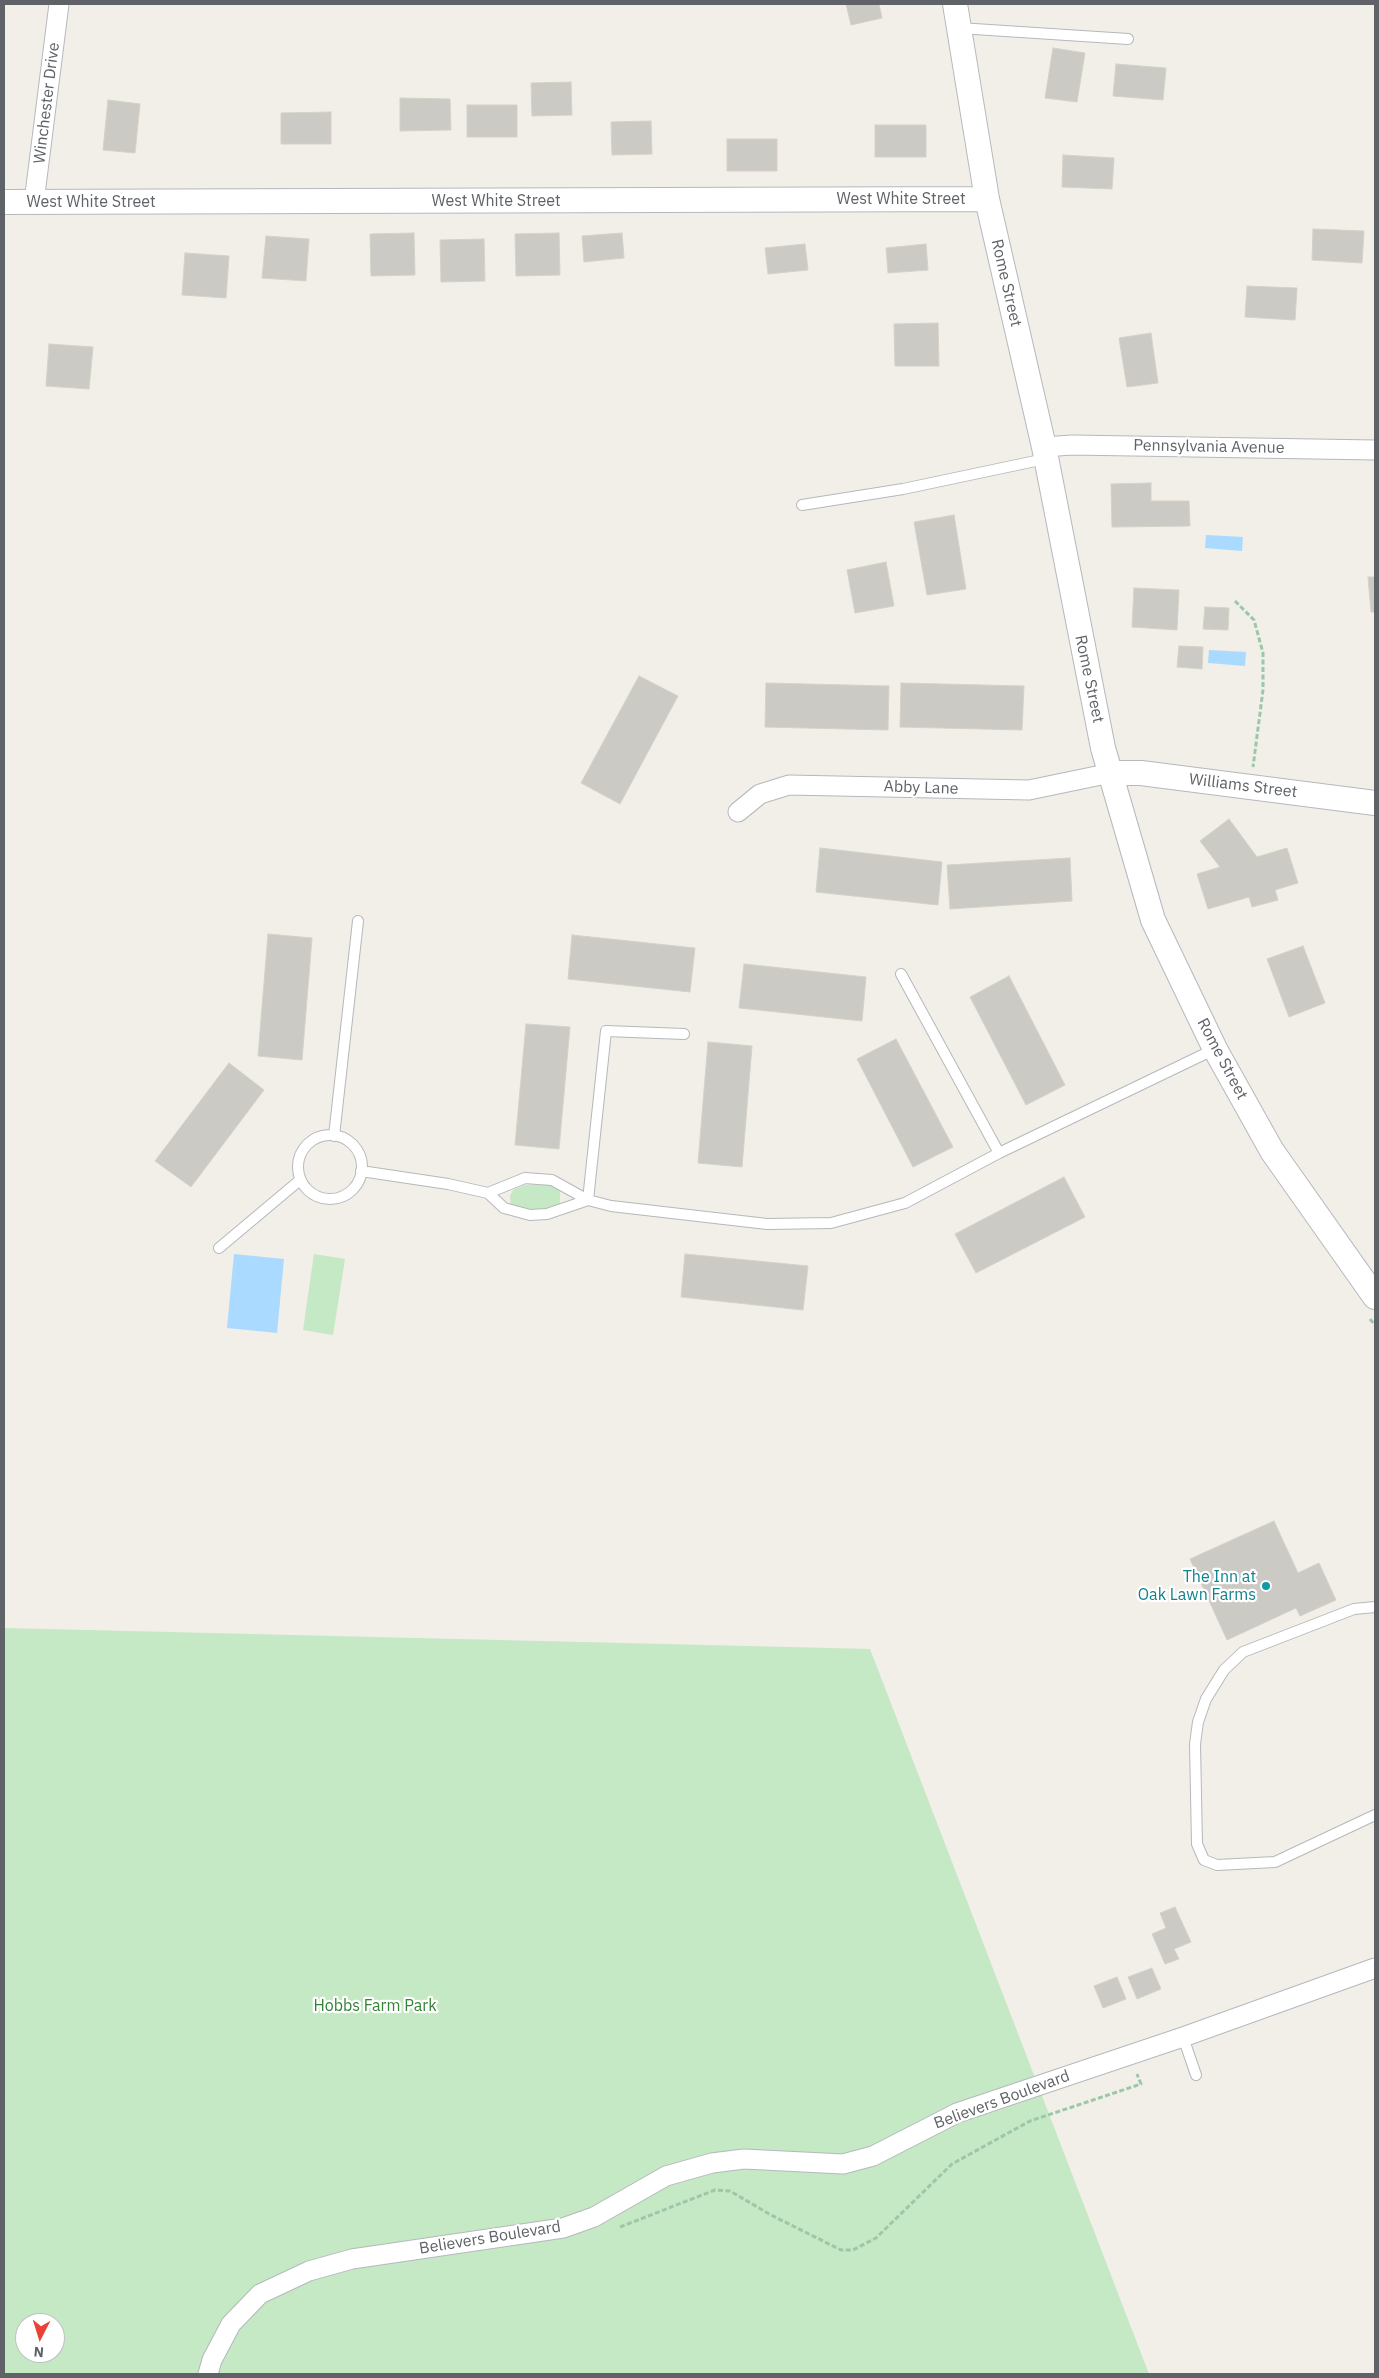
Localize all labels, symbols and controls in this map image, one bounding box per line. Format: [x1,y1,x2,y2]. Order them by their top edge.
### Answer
street label: Winchester Drive [30,41,64,165]
street label: West White Street [836,189,966,209]
street label: West White Street [431,191,561,211]
street label: West White Street [26,192,156,212]
street label: Rome Street [987,237,1025,329]
street label: Pennsylvania Avenue [1133,436,1285,458]
street label: Rome Street [1070,633,1108,725]
street label: Williams Street [1188,770,1298,802]
street label: Abby Lane [883,777,959,799]
street label: Rome Street [1193,1015,1251,1103]
place label: The Inn at Oak Lawn Farms [1138,1567,1256,1605]
marker: The Inn at Oak Lawn Farms [1260,1580,1272,1592]
park label: Hobbs Farm Park [313,1996,437,2016]
street label: Believers Boulevard [932,2067,1072,2133]
street label: Believers Boulevard [418,2217,562,2259]
north arrow [15,2313,65,2363]
text: N [33,2343,45,2361]

